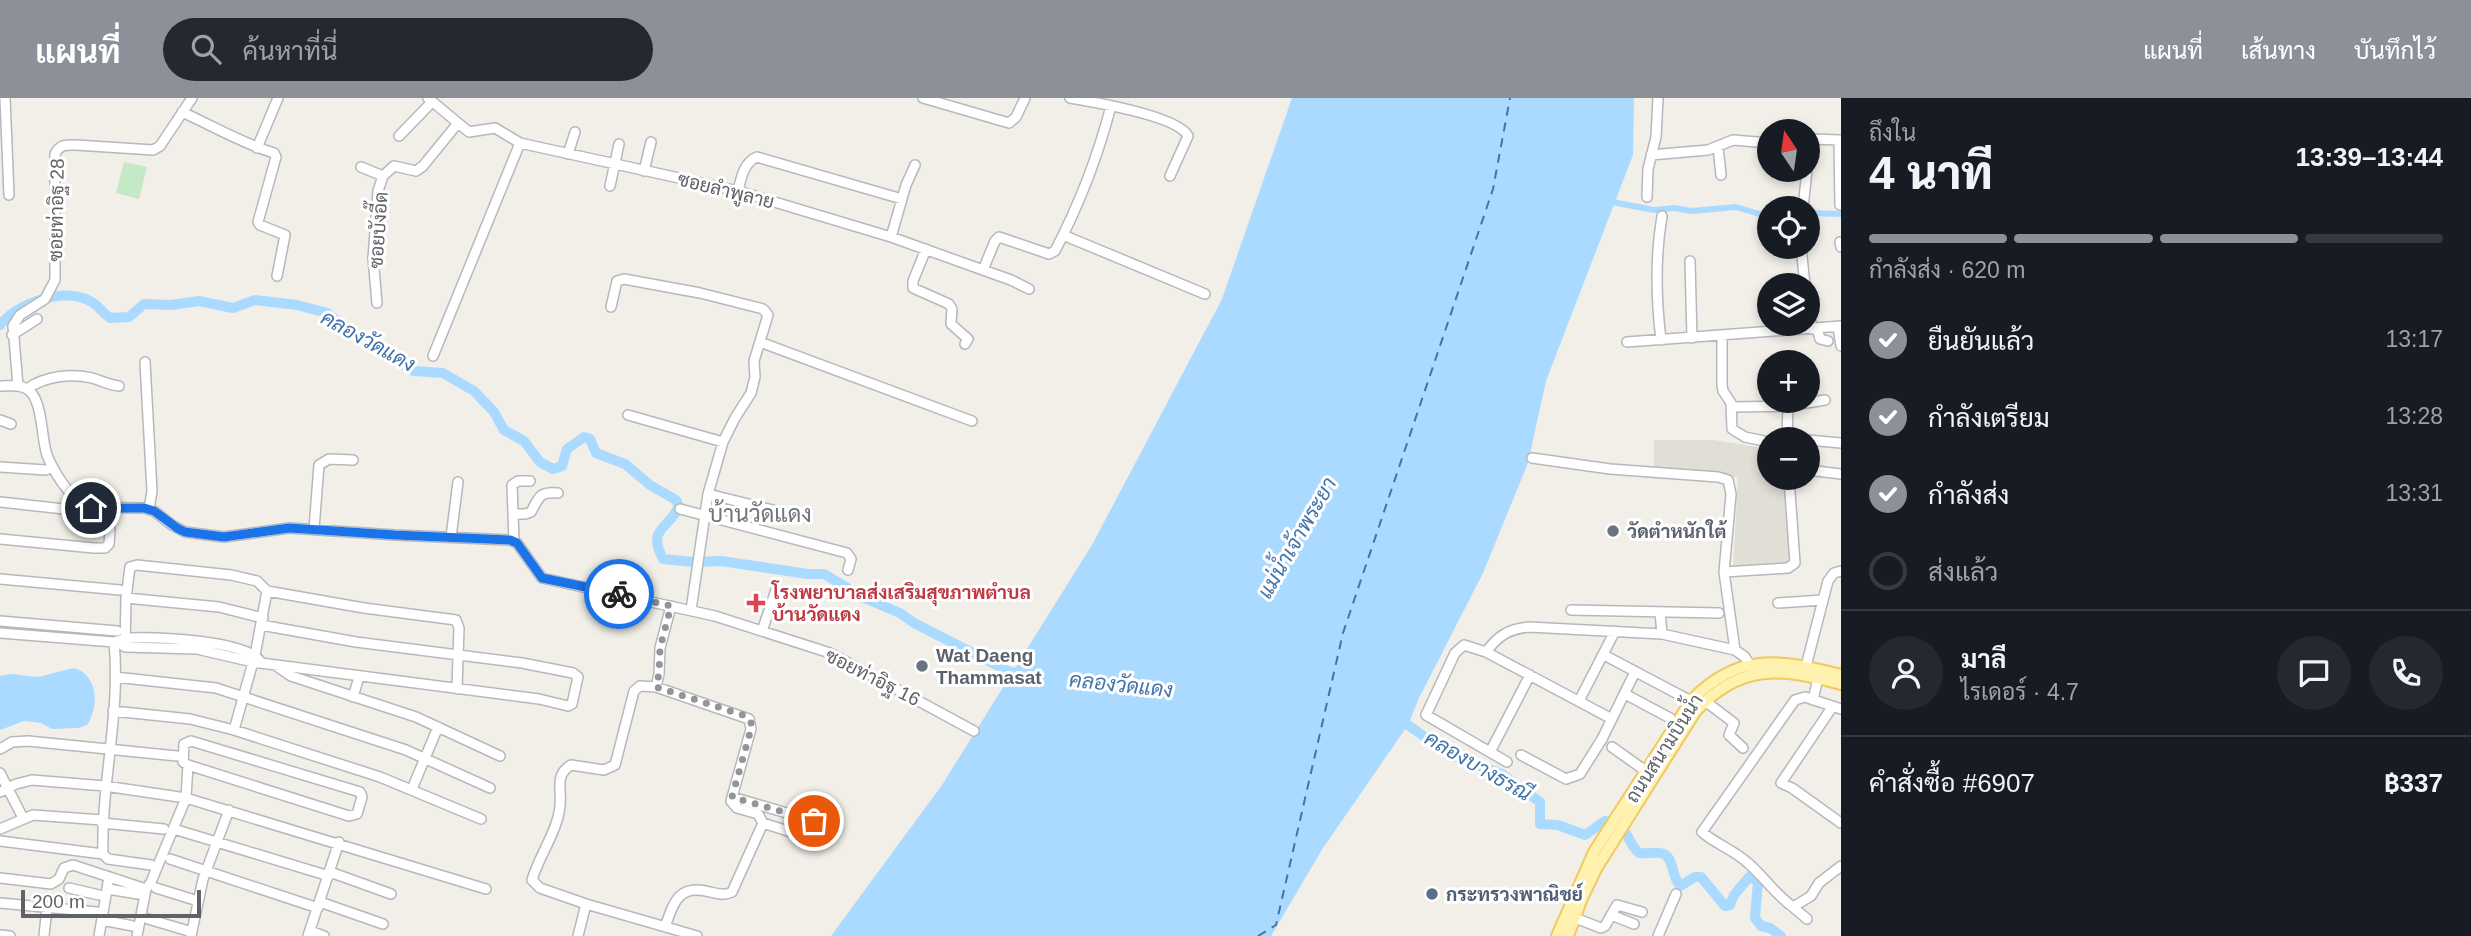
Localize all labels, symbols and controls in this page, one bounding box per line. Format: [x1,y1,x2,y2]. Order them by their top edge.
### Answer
search box [163,18,653,81]
icon: search [187,30,225,68]
text: แผนที่ [35,33,121,70]
text: ค้นหาที่นี่ [243,36,338,66]
text: แผนที่ [2143,37,2203,64]
text: เส้นทาง [2241,37,2316,64]
text: บันทึกไว้ [2354,37,2436,64]
north arrow [1757,119,1820,182]
map controls [1757,119,1820,490]
text: ถึงใน [1869,120,1916,146]
text: 13:39–13:44 [2296,142,2443,172]
text: 4 นาที [1869,147,1993,199]
street label: ซอยท่าอิฐ 28 [44,158,70,262]
street label: ซอยลำพูลาย [675,168,776,216]
street label: ซอยบังอี๊ด [357,190,392,269]
button: locate [1757,196,1820,259]
text: กำลังส่ง · 620 m [1869,257,2025,283]
button: layers [1757,273,1820,336]
water label: คลองวัดแดง [317,305,419,376]
icon: check [1869,321,1907,359]
text: ยืนยันแล้ว [1928,326,2034,356]
text: 13:17 [2385,326,2443,352]
button: + [1757,350,1820,413]
icon: check [1869,398,1907,436]
text: กำลังเตรียม [1928,403,2050,433]
text: 13:28 [2385,403,2443,429]
button: − [1757,427,1820,490]
water label: แม่น้ำเจ้าพระยา [1247,470,1340,602]
icon: check [1869,475,1907,513]
pin [61,478,121,538]
text: กำลังส่ง [1928,480,2009,510]
text: 13:31 [2385,480,2443,506]
icon: home [72,489,110,527]
district label: บ้านวัดแดง [708,499,812,527]
place label: วัดตำหนักใต้ [1627,519,1727,542]
marker: วัดตำหนักใต้ [1605,523,1621,539]
text: ส่งแล้ว [1928,557,1998,587]
courier [584,559,654,629]
icon: bike [600,575,638,613]
place label: โรงพยาบาลส่งเสริมสุขภาพตำบล บ้านวัดแดง [771,580,1031,625]
marker: โรงพยาบาลส่งเสริมสุขภาพตำบล บ้านวัดแดง [746,593,766,613]
button: person [1869,636,1943,710]
button: chat [2277,636,2351,710]
button: phone [2369,636,2443,710]
street label: ซอยท่าอิฐ 16 [821,644,924,712]
text: มาลี [1961,644,2006,674]
place label: Wat Daeng Thammasat [936,645,1042,688]
marker: Wat Daeng Thammasat [914,658,930,674]
water label: คลองวัดแดง [1068,668,1174,701]
text: ไรเดอร์ · 4.7 [1961,679,2079,705]
street label: ถนนสนามบินน้ำ [1617,687,1707,806]
water label: คลองบางธรณี [1421,725,1538,806]
text: คำสั่งซื้อ #6907 [1869,768,2035,798]
text: ฿337 [2384,768,2443,798]
pin [784,791,844,851]
icon: bag [795,802,833,840]
place label: กระทรวงพาณิชย์ [1446,882,1584,905]
marker: กระทรวงพาณิชย์ [1424,886,1440,902]
scale bar [21,887,201,919]
text: 200 m [32,891,85,912]

